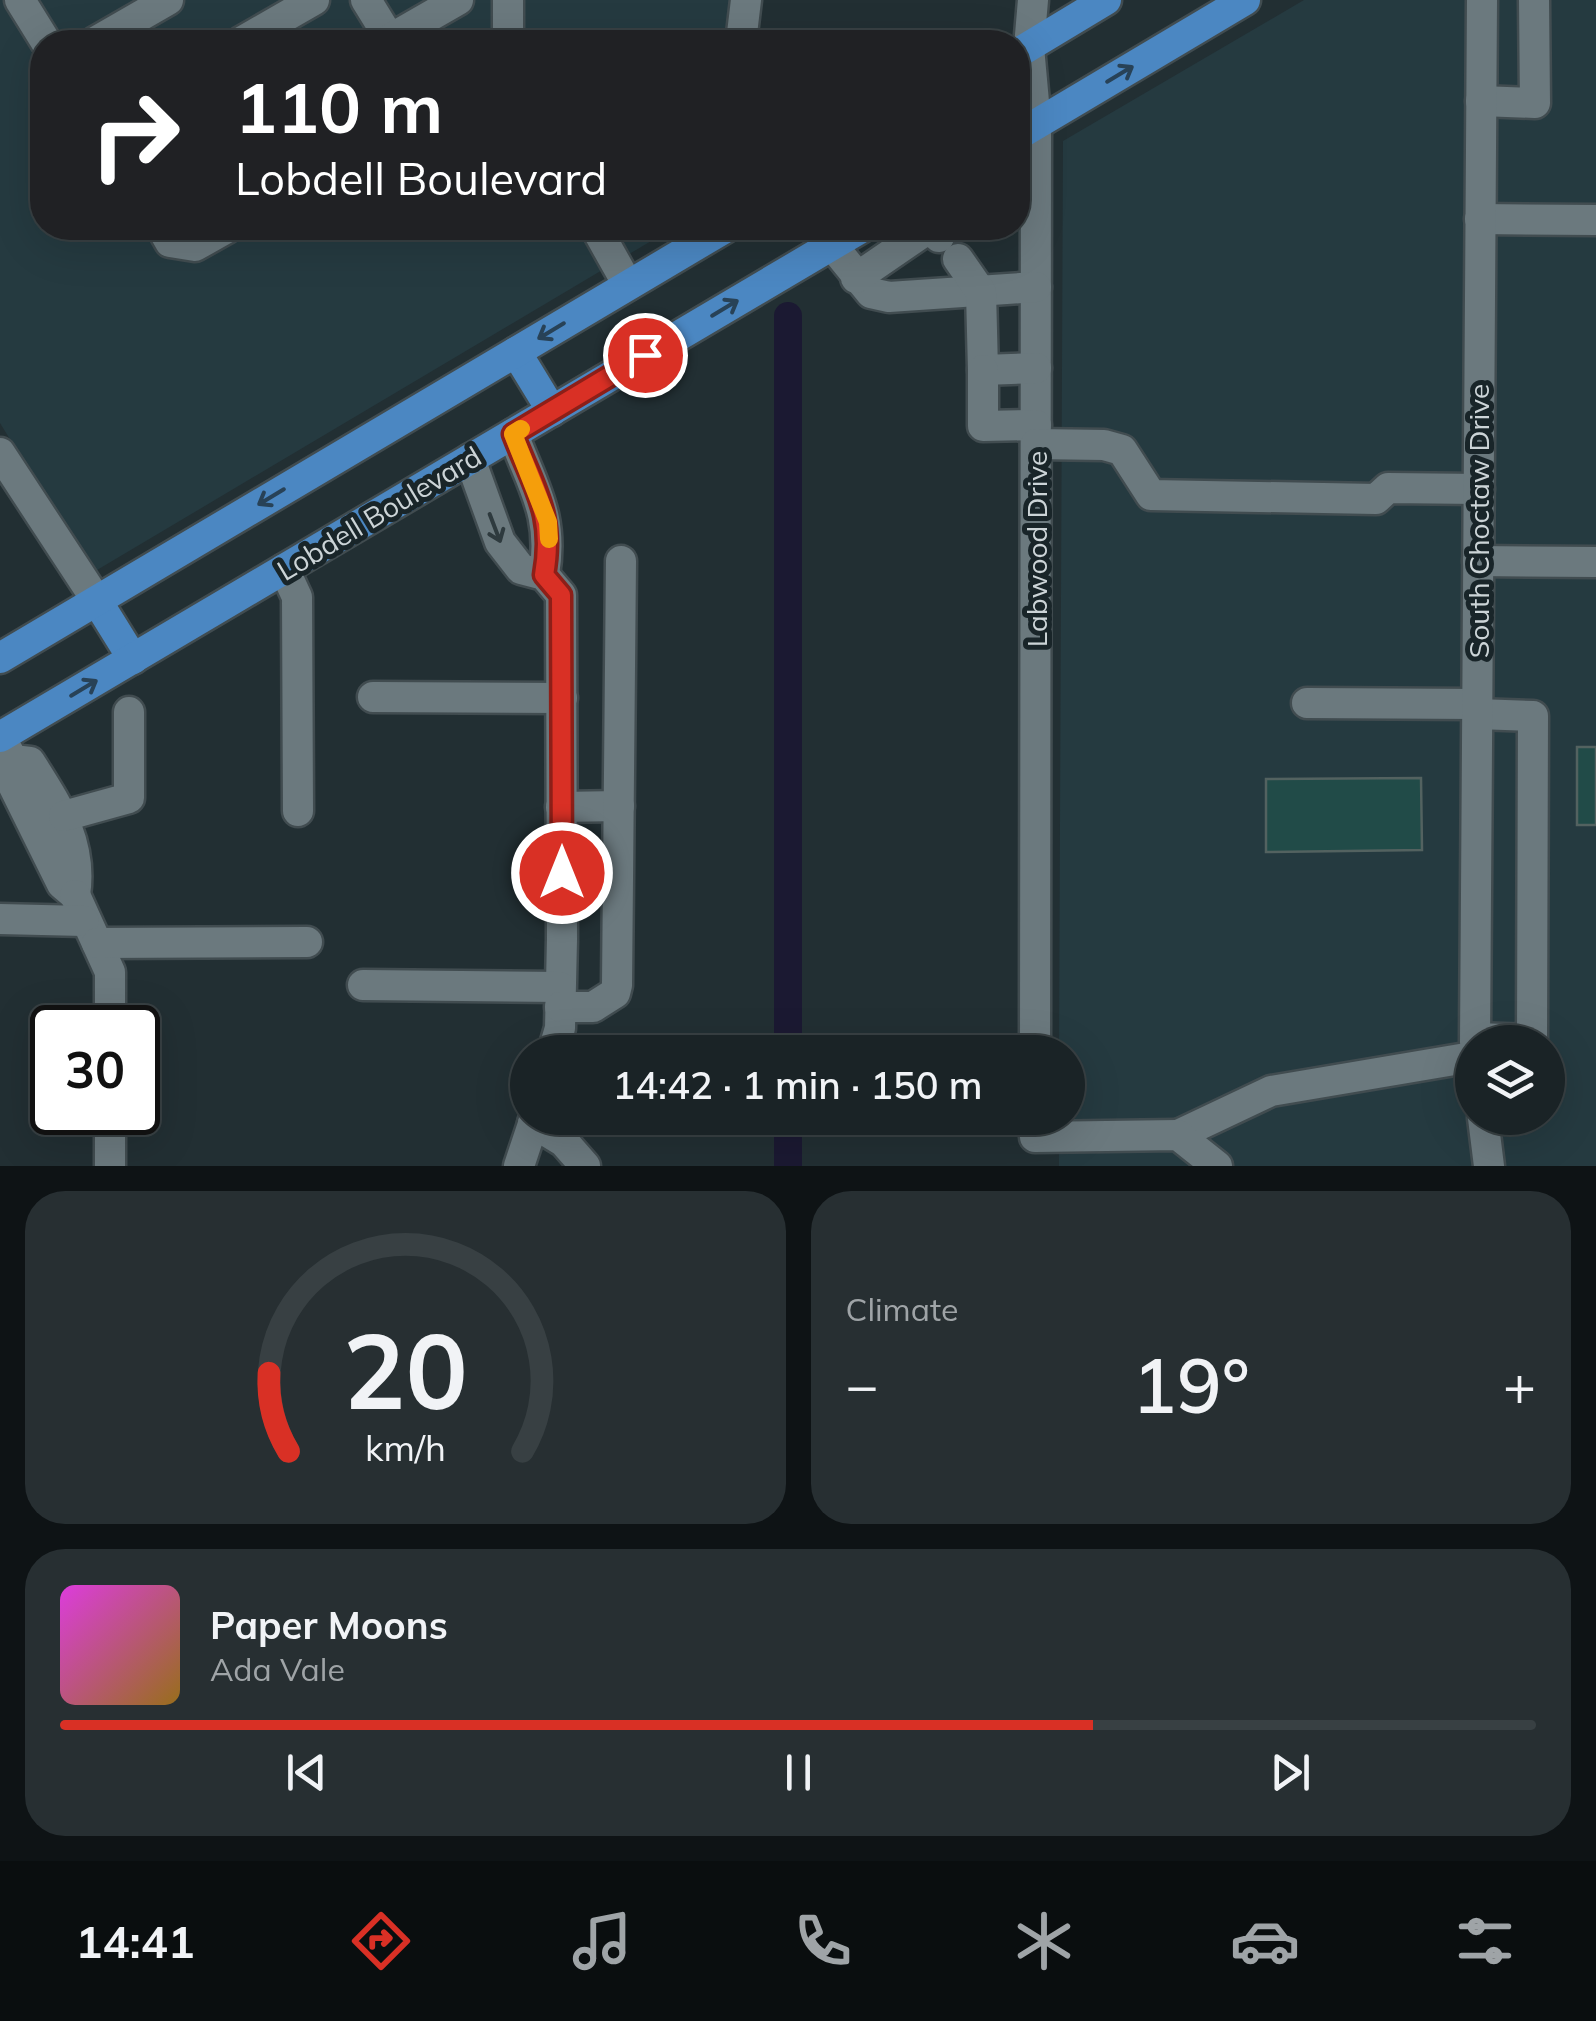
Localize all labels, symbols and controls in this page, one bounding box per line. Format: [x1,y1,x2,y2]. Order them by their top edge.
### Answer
text: 110 m [235,63,443,151]
one-way arrow [1105,64,1134,84]
icon: right [70,70,200,200]
text: Lobdell Boulevard [235,150,607,206]
one-way arrow [710,298,739,318]
pin [603,313,688,398]
one-way arrow [537,321,566,341]
icon: arrive [618,328,673,383]
street label: South Choctaw Drive [1461,384,1496,658]
street label: Lobdell Boulevard [271,438,487,588]
street label: Labwood Drive [1019,451,1054,647]
one-way arrow [258,487,286,507]
one-way arrow [487,511,505,542]
one-way arrow [69,678,98,698]
position arrow [510,821,614,925]
speed limit sign: 30 [30,1005,160,1135]
map controls [1455,1025,1565,1135]
button: layers [1455,1025,1565,1135]
text: 14:42 · 1 min · 150 m [612,1061,983,1109]
text: Climate [846,1289,958,1329]
text: 20 [343,1304,468,1435]
text: 19° [1132,1338,1250,1432]
text: − [846,1350,879,1419]
text: + [1503,1350,1536,1419]
text: km/h [365,1425,446,1470]
text: Paper Moons [210,1601,448,1649]
text: Ada Vale [210,1649,345,1689]
icon: previous [279,1745,334,1800]
icon: pause [771,1745,826,1800]
icon: next [1263,1745,1318,1800]
icon: directions [346,1906,416,1976]
icon: music [567,1906,637,1976]
icon: phone [788,1906,858,1976]
icon: climate [1009,1906,1079,1976]
icon: car [1230,1906,1300,1976]
icon: filters [1450,1906,1520,1976]
text: 14:41 [75,1913,195,1969]

